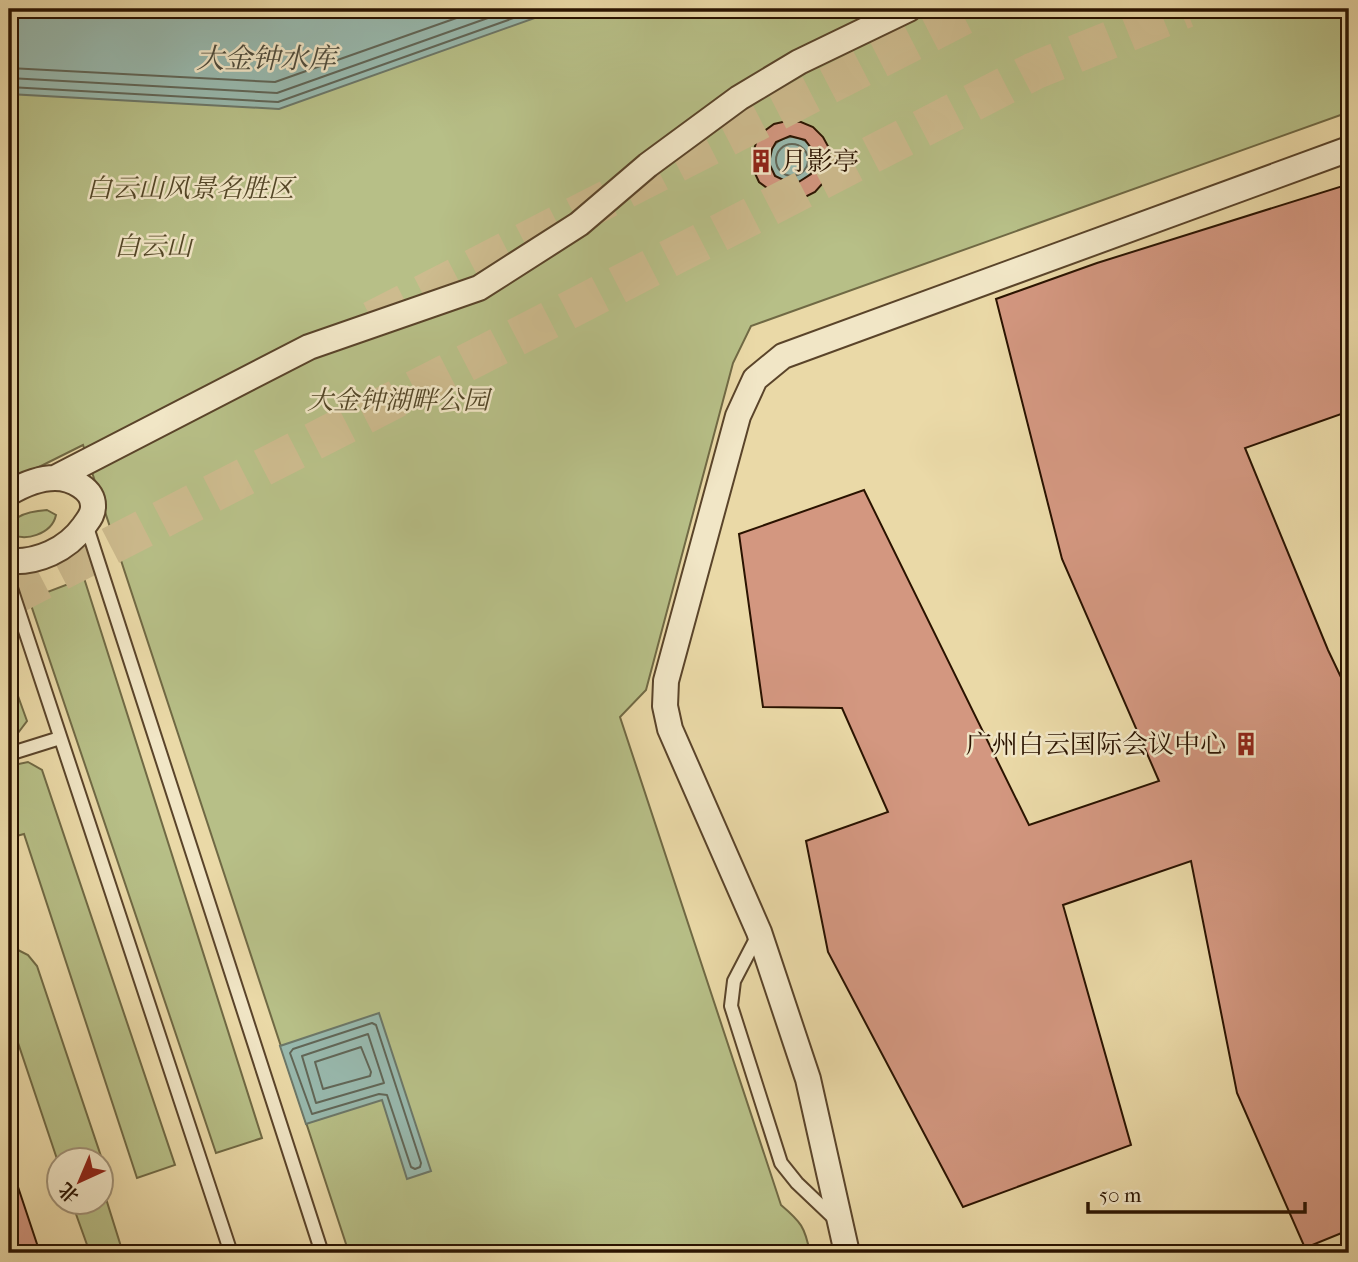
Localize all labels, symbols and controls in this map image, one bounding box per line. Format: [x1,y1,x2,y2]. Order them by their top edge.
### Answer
water label: 大金钟水库 [196,42,340,75]
place label: 月影亭 [781,146,859,177]
building icon: 月影亭 [747,147,775,175]
park label: 白云山风景名胜区 [86,173,297,204]
park label: 白云山 [114,231,194,262]
park label: 大金钟湖畔公园 [307,385,493,416]
place label: 广州白云国际会议中心 [966,729,1226,760]
building icon: 广州白云国际会议中心 [1232,730,1260,758]
north arrow [46,1146,116,1216]
scale bar [1088,1171,1306,1215]
text: 北 [54,1178,83,1207]
text: 50 m [1099,1183,1142,1207]

